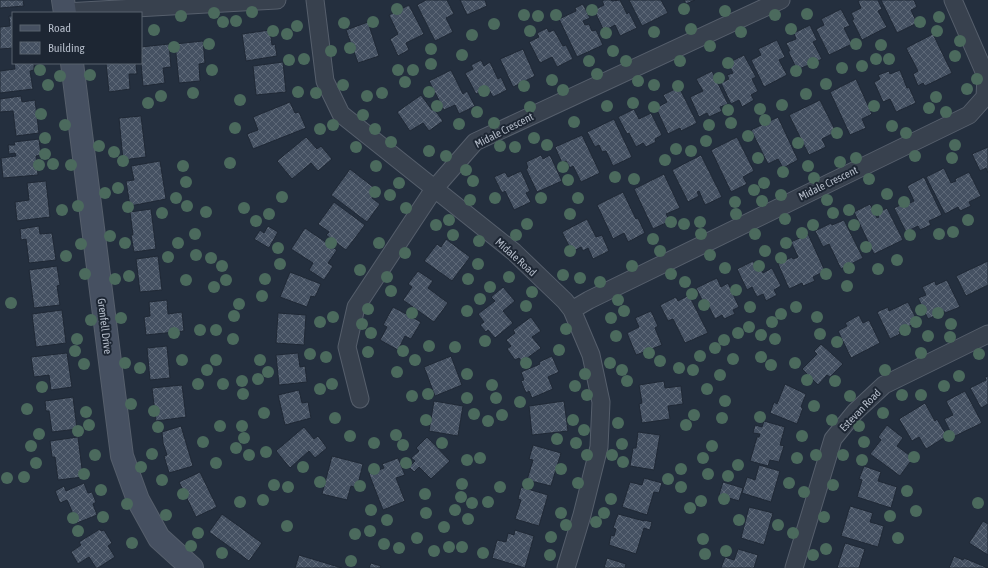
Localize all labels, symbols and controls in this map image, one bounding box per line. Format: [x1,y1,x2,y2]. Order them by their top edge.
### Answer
legend [12,12,142,64]
text: Road [48,21,71,35]
text: Building [48,41,86,55]
street label: Midale Crescent [473,110,535,150]
street label: Midale Crescent [797,164,859,202]
street label: Midale Road [493,236,539,278]
street label: Grenfell Drive [96,297,114,355]
street label: Estevan Road [837,386,883,434]

